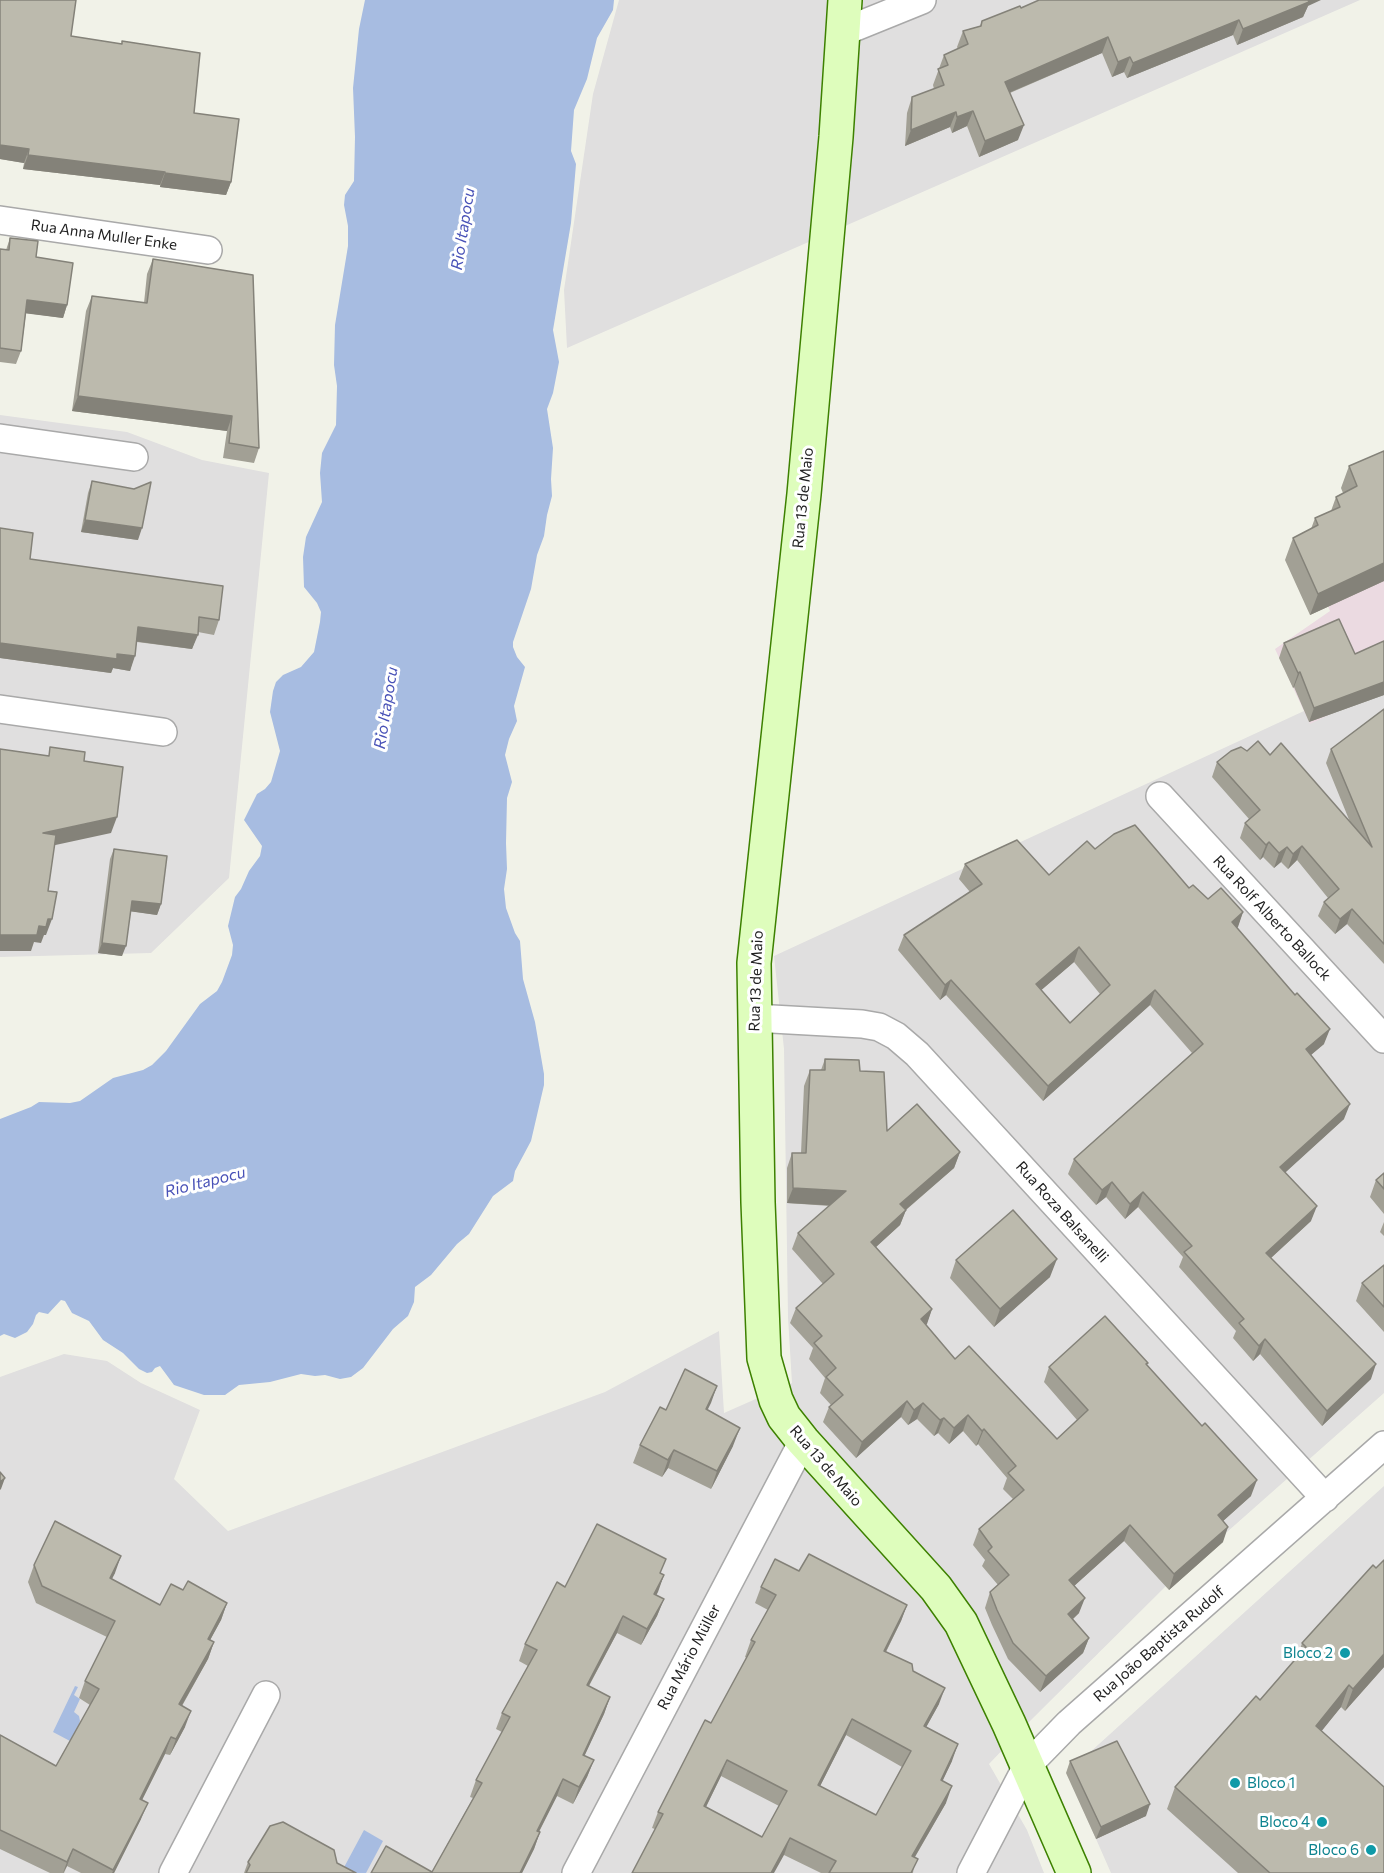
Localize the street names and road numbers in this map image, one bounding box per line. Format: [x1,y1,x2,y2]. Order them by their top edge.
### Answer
street label: Rua Anna Muller Enke [30,216,178,254]
street label: Rua 13 de Maio [789,447,817,549]
street label: Rua Rolf Alberto Ballock [1209,852,1335,984]
street label: Rua 13 de Maio [745,930,767,1032]
street label: Rua Roza Balsanelli [1012,1158,1112,1266]
street label: Rua 13 de Maio [786,1422,866,1510]
street label: Rua João Baptista Rudolf [1090,1582,1228,1706]
street label: Rua Mário Müller [654,1601,724,1713]

